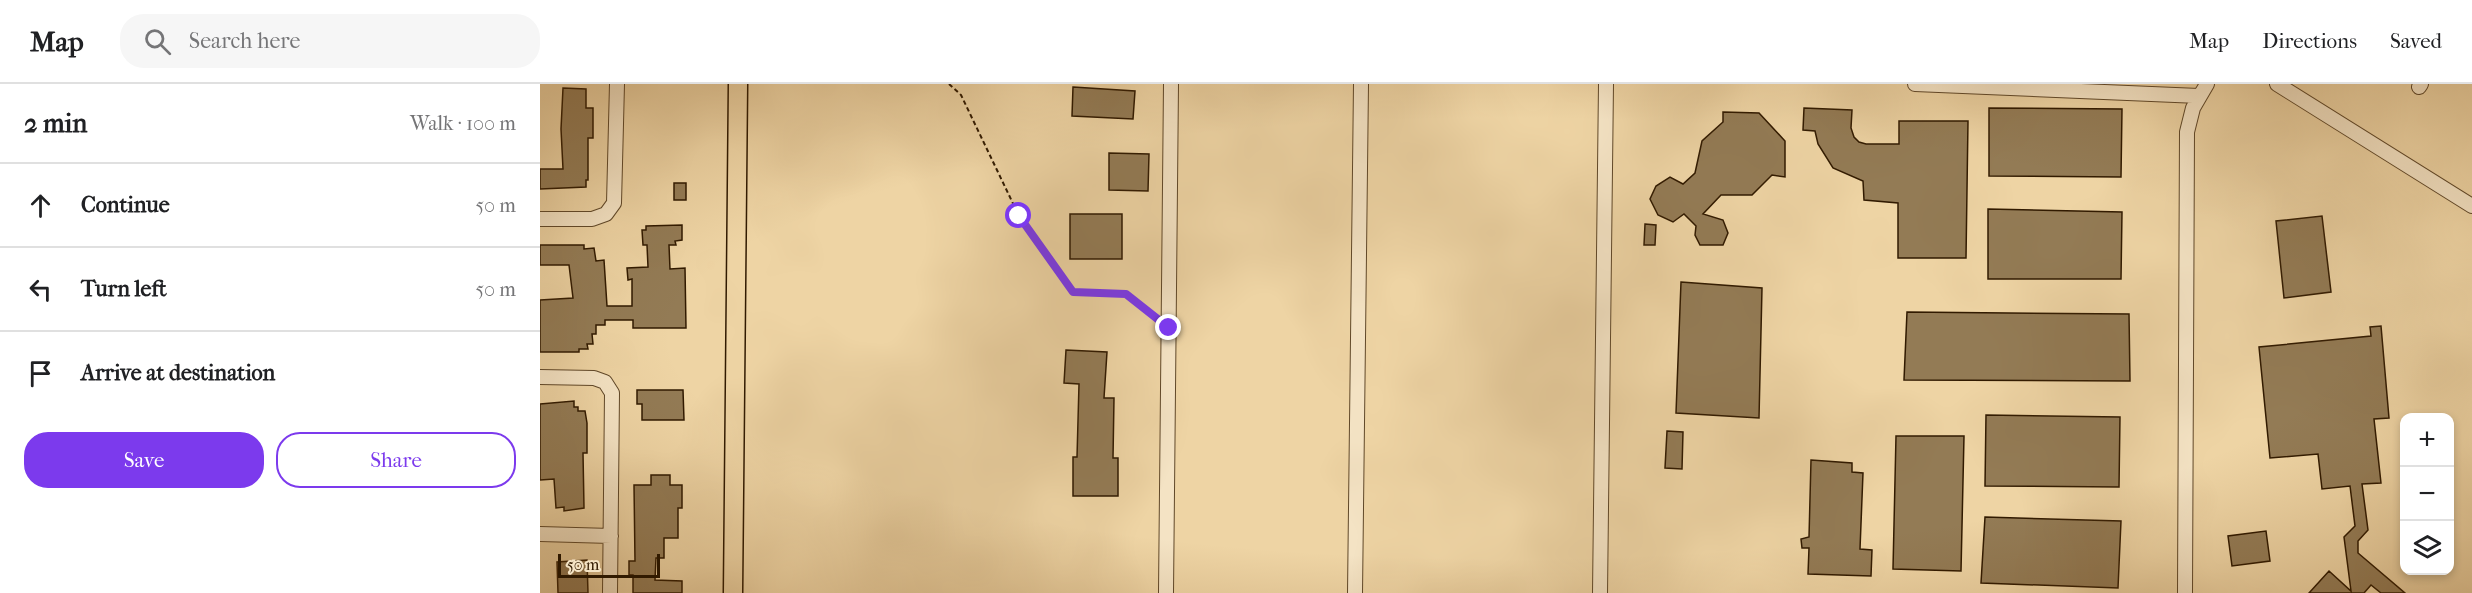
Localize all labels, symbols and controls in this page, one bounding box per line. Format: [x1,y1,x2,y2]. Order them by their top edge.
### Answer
search box [120,14,540,68]
text: Map [30,25,84,58]
icon: search [141,25,174,58]
text: Search here [189,28,300,54]
text: Map [2189,29,2229,53]
text: Directions [2262,29,2357,53]
text: Saved [2390,29,2442,53]
text: 2 min [24,108,87,139]
text: Walk · 100 m [410,112,516,135]
icon: ahead [24,189,57,222]
text: Continue [81,192,170,218]
text: 50 m [475,194,516,217]
route start [1005,202,1031,228]
icon: left [24,273,57,306]
text: Turn left [81,276,167,302]
text: 50 m [475,278,516,301]
route end [1155,314,1181,340]
icon: arrive [24,357,57,390]
text: Arrive at destination [81,360,275,386]
map controls [2400,413,2454,575]
button: + [2400,413,2454,467]
button: Save [24,432,264,488]
button: Share [276,432,516,488]
button: − [2400,467,2454,521]
button: layers [2400,521,2454,575]
scale bar [558,551,660,578]
text: 50 m [567,555,599,574]

